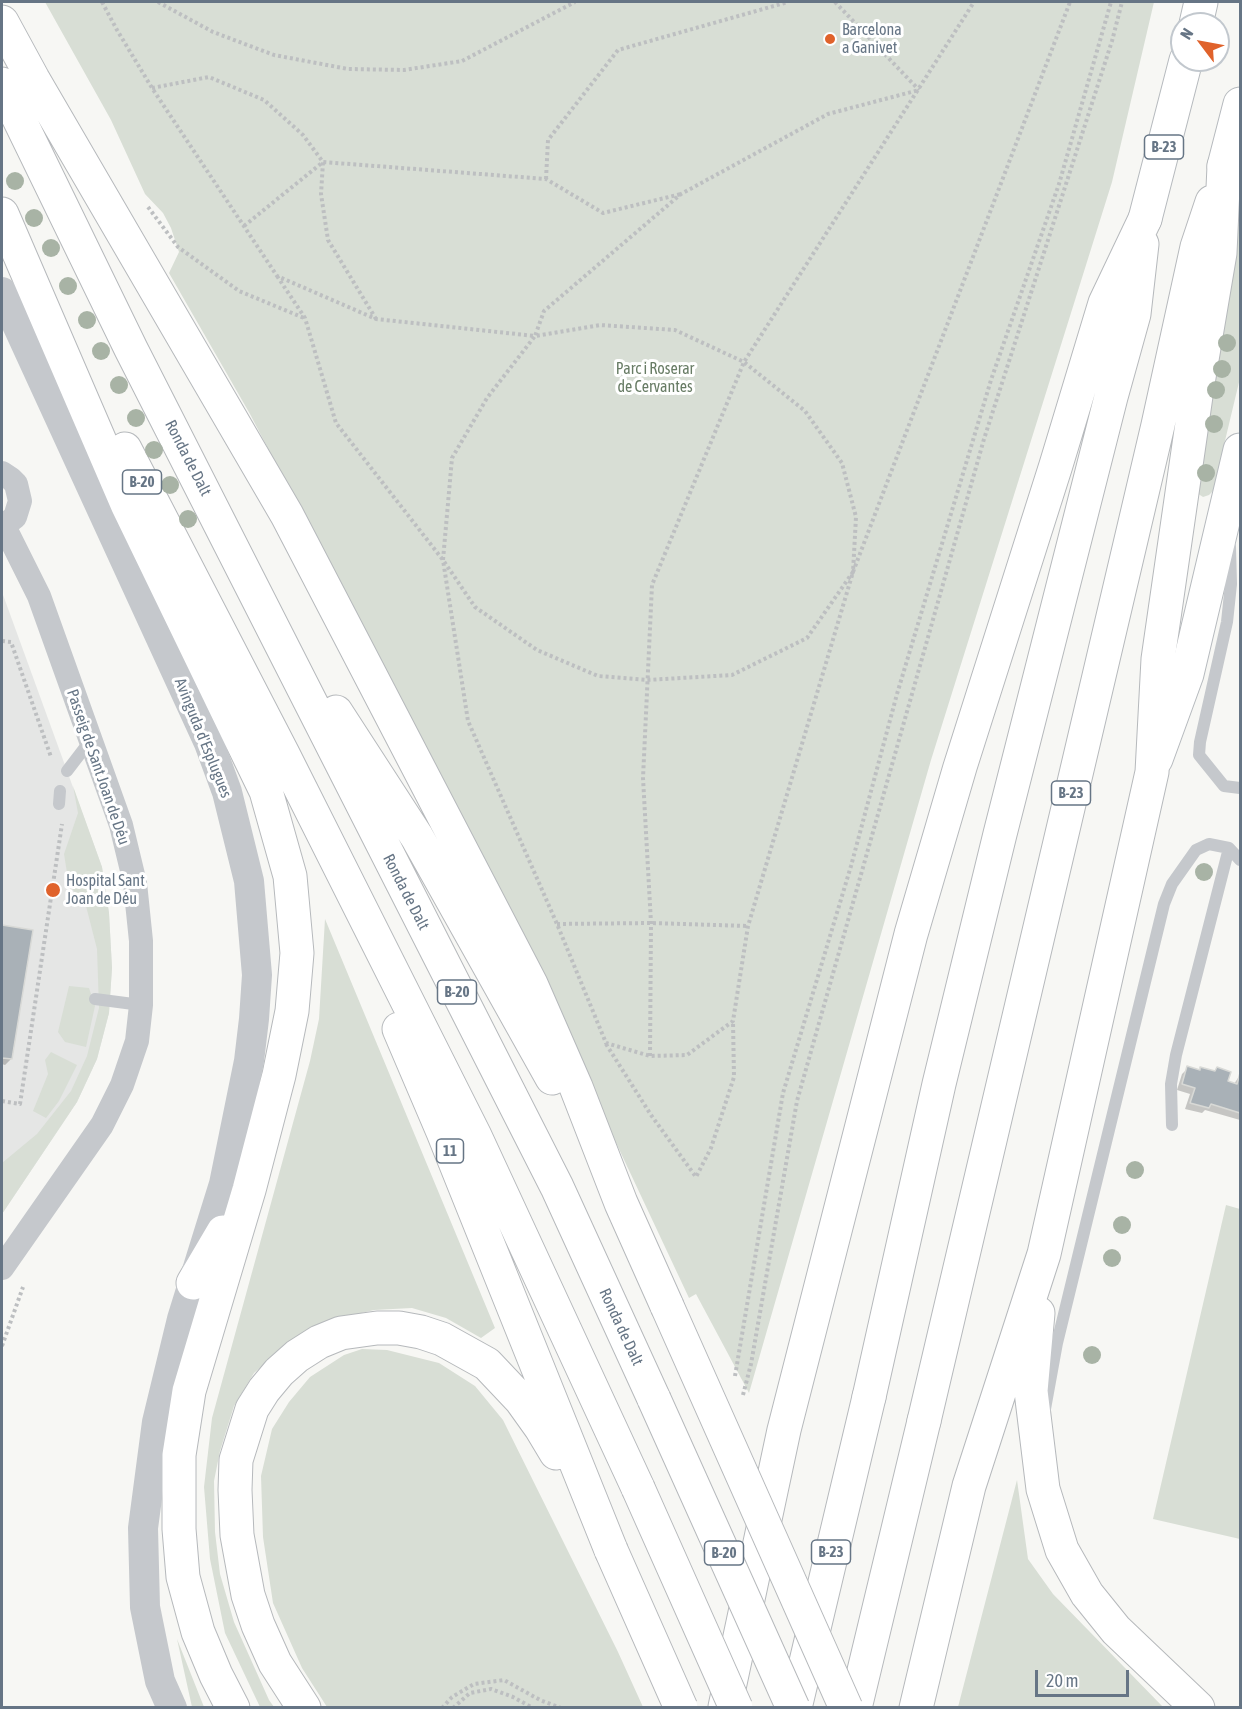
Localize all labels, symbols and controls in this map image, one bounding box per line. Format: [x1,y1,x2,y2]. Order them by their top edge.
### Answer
north arrow [1170,12,1230,72]
place label: Barcelona a Ganivet [842,20,902,58]
text: N [1176,25,1197,42]
marker: Barcelona a Ganivet [823,32,837,46]
road number: B-23 [1144,135,1184,159]
park label: Parc i Roserar de Cervantes [616,359,694,397]
street label: Ronda de Dalt [161,417,215,499]
road number: B-20 [122,470,162,494]
street label: Avinguda d'Esplugues [170,675,236,801]
street label: Passeig de Sant Joan de Déu [62,687,134,847]
road number: B-23 [1052,781,1090,805]
street label: Ronda de Dalt [379,851,433,933]
place label: Hospital Sant Joan de Déu [66,871,145,909]
marker: Hospital Sant Joan de Déu [44,881,62,899]
road number: B-20 [438,980,476,1004]
road number: 11 [436,1139,464,1163]
street label: Ronda de Dalt [595,1285,647,1369]
road number: B-23 [812,1540,850,1564]
road number: B-20 [704,1541,744,1565]
scale bar [1038,1658,1132,1696]
text: 20 m [1046,1670,1078,1691]

